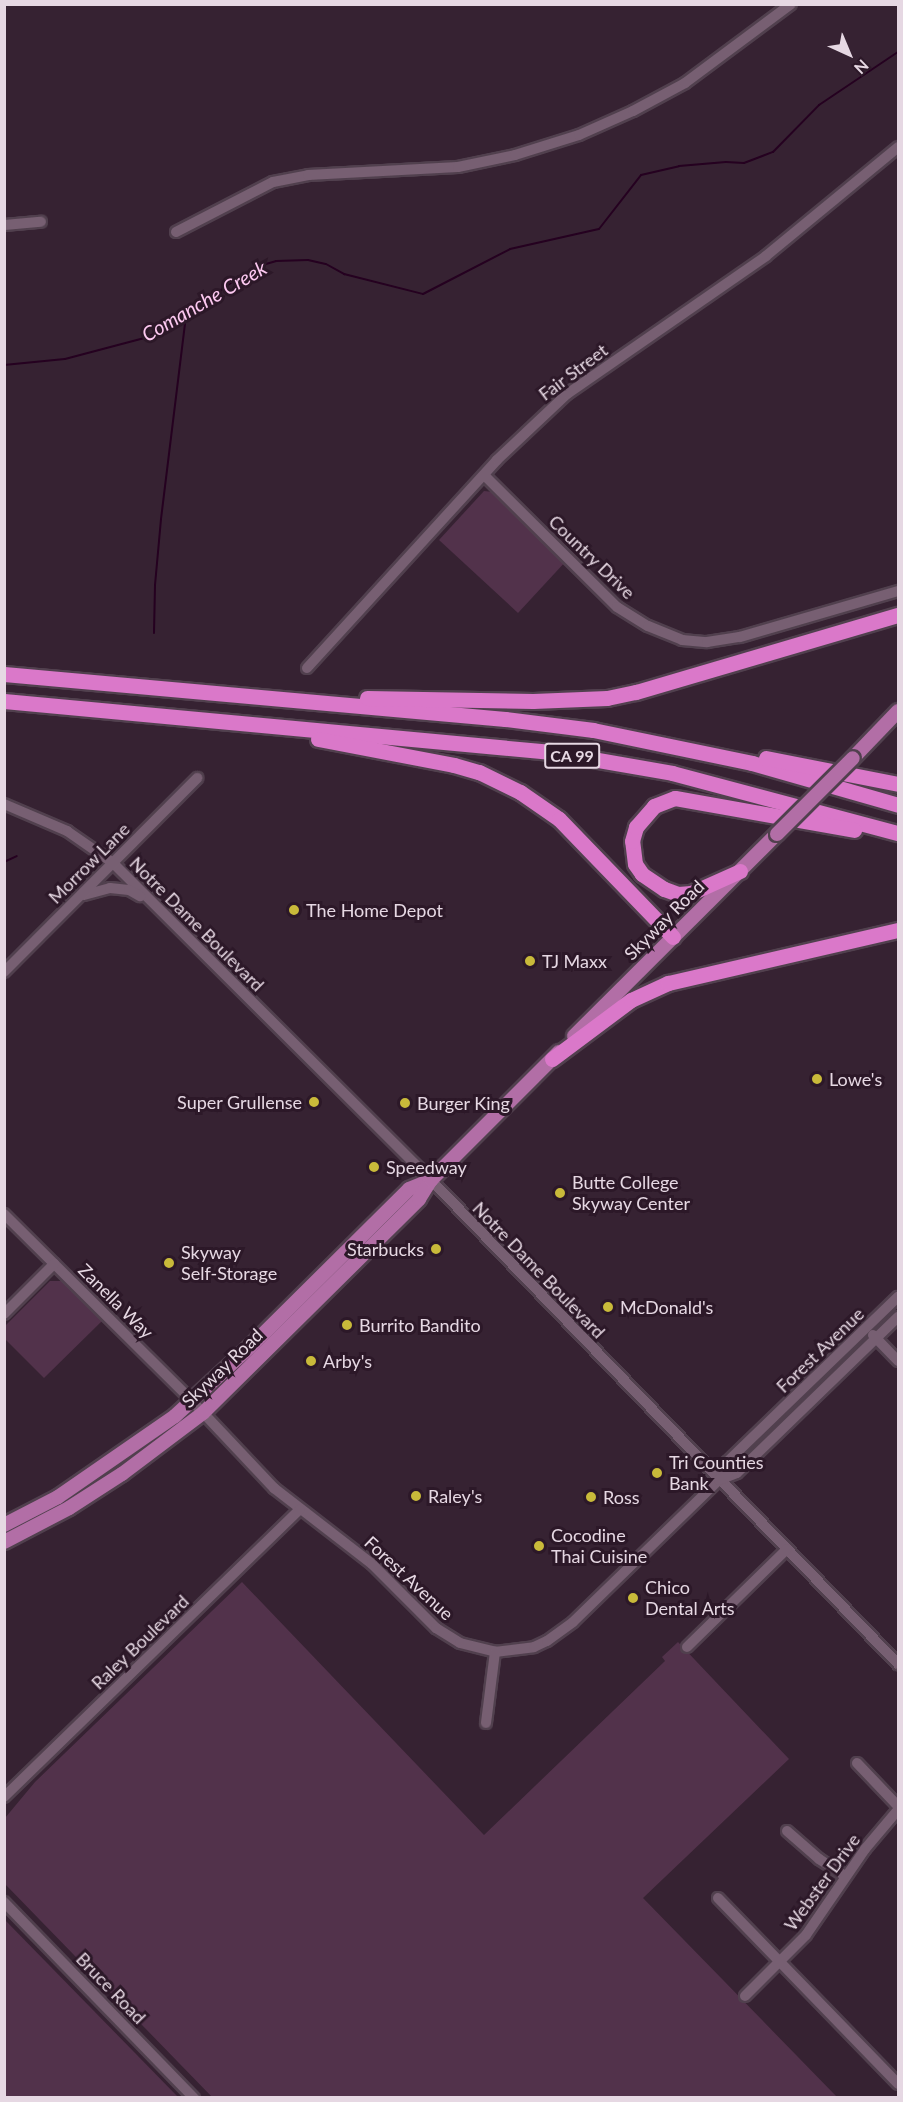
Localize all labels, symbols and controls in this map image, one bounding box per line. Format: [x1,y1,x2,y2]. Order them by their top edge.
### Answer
north arrow [819,24,879,84]
text: N [851,56,873,78]
water label: Comanche Creek [137,255,271,347]
street label: Fair Street [534,339,612,405]
street label: Country Drive [544,510,640,604]
road number: CA 99 [544,743,600,769]
street label: Morrow Lane [44,818,134,908]
street label: Notre Dame Boulevard [125,852,269,996]
street label: Skyway Road [619,875,709,965]
place label: The Home Depot [306,899,443,921]
marker: The Home Depot [287,903,301,917]
place label: TJ Maxx [542,950,607,972]
marker: TJ Maxx [523,954,537,968]
place label: Lowe's [829,1068,882,1090]
marker: Lowe's [810,1072,824,1086]
place label: Super Grullense [177,1091,302,1113]
place label: Burger King [417,1092,510,1114]
marker: Super Grullense [307,1095,321,1109]
marker: Burger King [398,1096,412,1110]
place label: Speedway [386,1156,467,1178]
marker: Speedway [367,1160,381,1174]
place label: Butte College Skyway Center [572,1172,690,1214]
marker: Butte College Skyway Center [553,1186,567,1200]
street label: Notre Dame Boulevard [468,1197,610,1343]
place label: Starbucks [347,1238,424,1260]
place label: Skyway Self-Storage [181,1242,277,1284]
marker: Starbucks [429,1242,443,1256]
marker: Skyway Self-Storage [162,1256,176,1270]
street label: Zanella Way [74,1259,158,1343]
place label: McDonald's [620,1296,713,1318]
marker: McDonald's [601,1300,615,1314]
street label: Forest Avenue [772,1303,868,1397]
place label: Burrito Bandito [359,1314,481,1336]
marker: Burrito Bandito [340,1318,354,1332]
street label: Skyway Road [177,1324,267,1412]
place label: Arby's [323,1350,372,1372]
marker: Arby's [304,1354,318,1368]
place label: Tri Counties Bank [669,1452,764,1494]
marker: Tri Counties Bank [650,1466,664,1480]
place label: Raley's [428,1485,482,1507]
place label: Ross [603,1486,639,1508]
marker: Raley's [409,1489,423,1503]
marker: Ross [584,1490,598,1504]
place label: Cocodine Thai Cuisine [551,1525,647,1568]
street label: Forest Avenue [360,1531,458,1625]
marker: Cocodine Thai Cuisine [532,1539,546,1553]
place label: Chico Dental Arts [645,1577,735,1620]
street label: Raley Boulevard [87,1590,193,1694]
marker: Chico Dental Arts [626,1591,640,1605]
street label: Webster Drive [779,1829,865,1935]
street label: Bruce Road [72,1948,150,2028]

